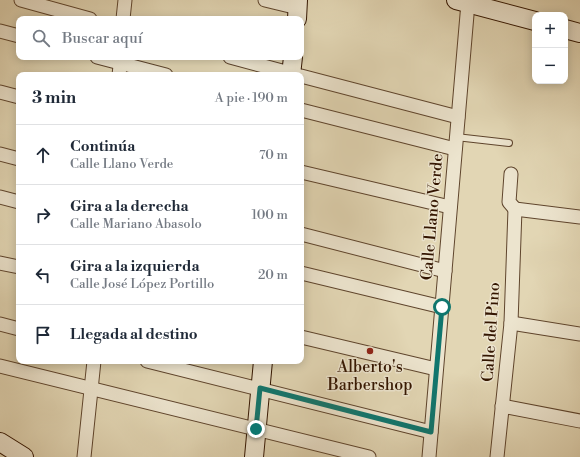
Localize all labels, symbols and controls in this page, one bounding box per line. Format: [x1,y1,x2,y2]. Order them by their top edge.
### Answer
map controls [532,12,568,84]
button: + [532,12,568,48]
search box [16,16,304,60]
icon: search [30,27,52,49]
text: Buscar aquí [62,29,143,48]
button: − [532,48,568,84]
text: 3 min [32,87,76,109]
text: A pie · 190 m [215,90,288,106]
text: Continúa [70,137,135,156]
icon: ahead [32,144,54,166]
text: 70 m [259,147,288,163]
street label: Calle Llano Verde [416,153,448,281]
text: Calle Llano Verde [70,156,173,172]
text: Gira a la derecha [70,197,189,216]
icon: right [32,204,54,226]
text: 100 m [252,207,288,223]
text: Calle Mariano Abasolo [70,216,202,232]
text: Gira a la izquierda [70,257,200,276]
icon: left [32,264,54,286]
text: 20 m [258,267,288,283]
text: Calle José López Portillo [70,276,214,292]
street label: Calle del Pino [478,281,504,383]
route start [433,298,451,316]
icon: arrive [32,324,54,346]
text: Llegada al destino [70,325,198,344]
marker: Alberto's Barbershop [365,346,375,356]
place label: Alberto's Barbershop [326,357,413,395]
route end [247,420,265,438]

